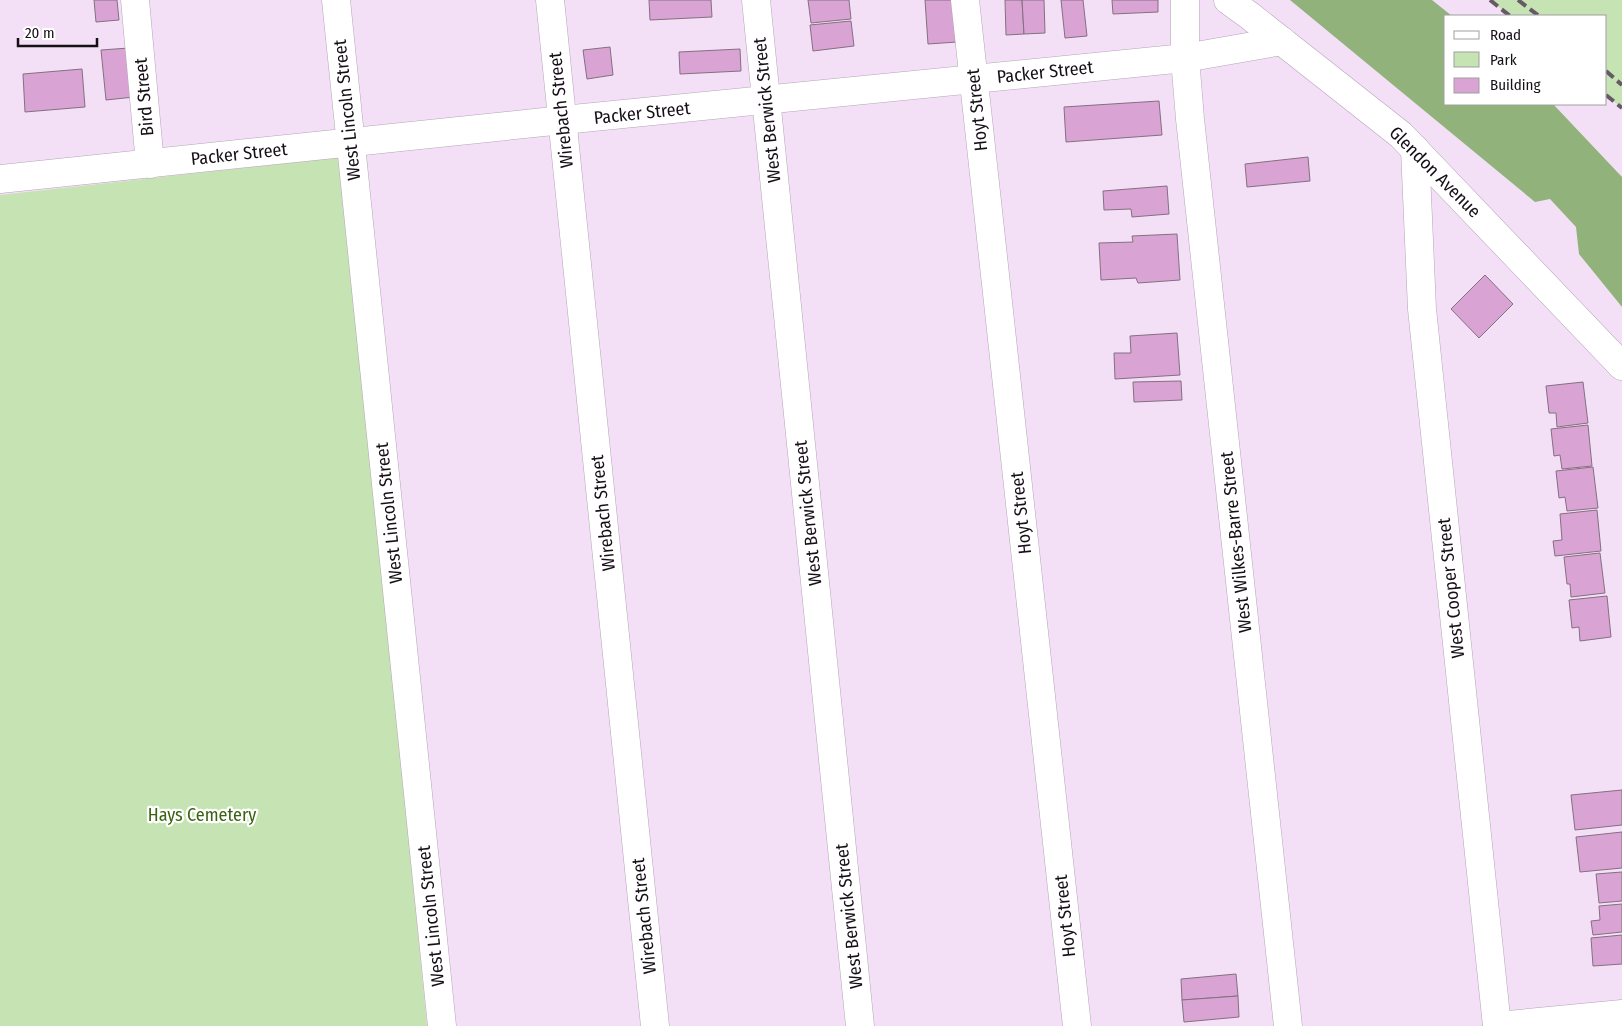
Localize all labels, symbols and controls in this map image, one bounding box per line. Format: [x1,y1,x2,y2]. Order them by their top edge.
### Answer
scale bar [18,15,96,47]
legend [1444,15,1607,105]
text: 20 m [25,24,55,42]
text: Road [1490,26,1521,44]
street label: West Berwick Street [748,36,786,184]
street label: West Lincoln Street [329,38,365,182]
street label: Wirebach Street [544,51,578,169]
text: Park [1490,51,1517,69]
street label: Packer Street [996,56,1094,88]
street label: Bird Street [130,57,158,137]
street label: Hoyt Street [962,68,992,152]
text: Building [1490,76,1541,94]
street label: Packer Street [593,97,691,129]
street label: Glendon Avenue [1385,122,1485,222]
street label: Packer Street [190,138,288,170]
street label: West Berwick Street [789,439,827,587]
street label: West Lincoln Street [371,441,407,585]
street label: West Wilkes-Barre Street [1216,450,1256,634]
street label: Wirebach Street [586,454,620,572]
street label: Hoyt Street [1006,471,1036,555]
street label: West Cooper Street [1433,517,1469,659]
park label: Hays Cemetery [148,804,256,826]
street label: West Berwick Street [830,842,868,990]
street label: West Lincoln Street [413,844,449,988]
street label: Wirebach Street [627,857,661,975]
street label: Hoyt Street [1050,874,1080,958]

